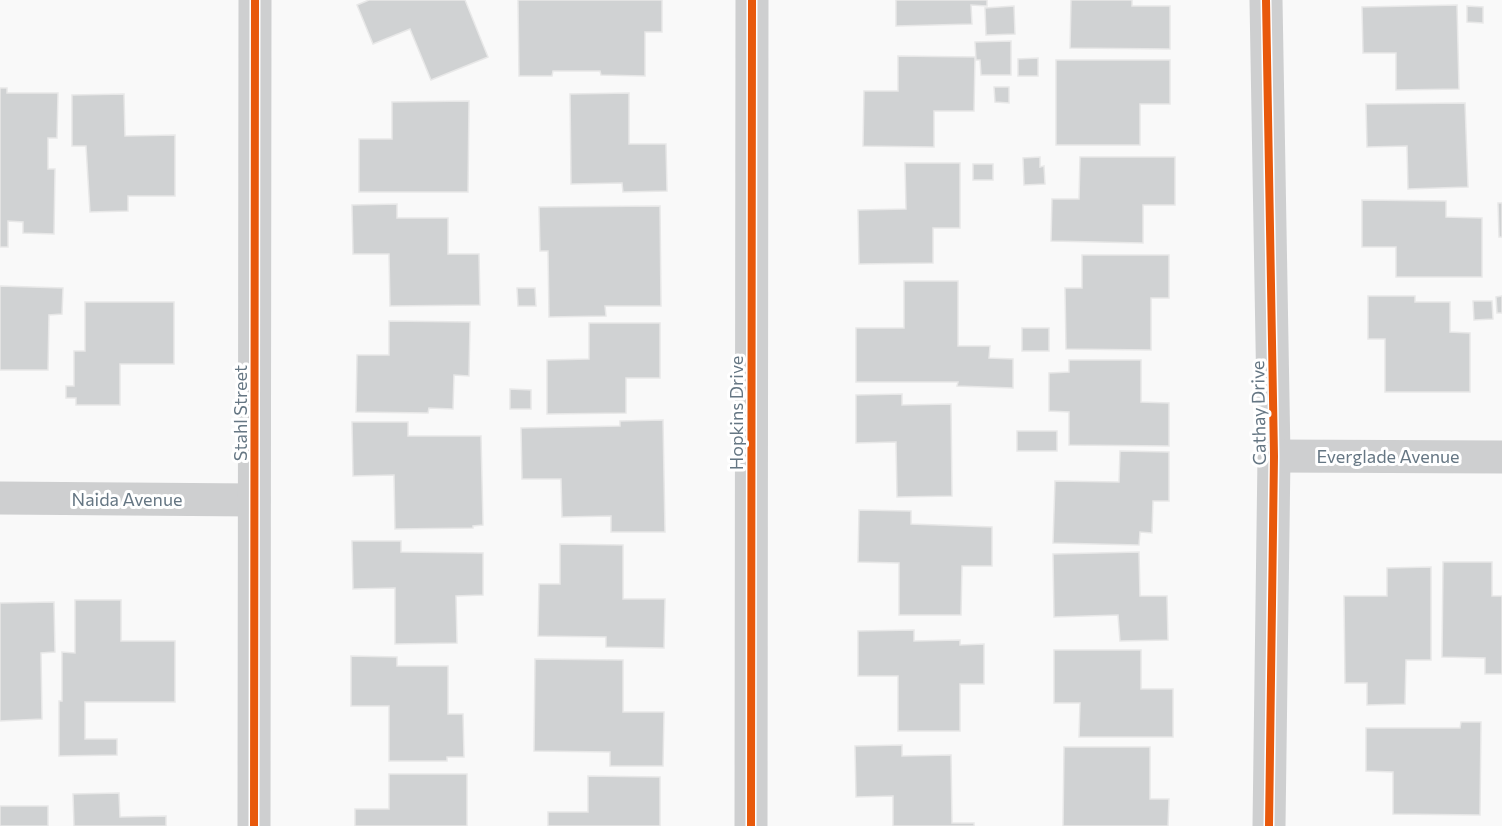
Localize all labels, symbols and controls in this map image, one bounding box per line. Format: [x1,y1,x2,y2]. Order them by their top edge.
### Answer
street label: Hopkins Drive [725,356,747,470]
street label: Cathay Drive [1246,360,1270,466]
street label: Stahl Street [229,365,251,461]
street label: Everglade Avenue [1316,445,1460,467]
street label: Naida Avenue [72,488,182,510]

